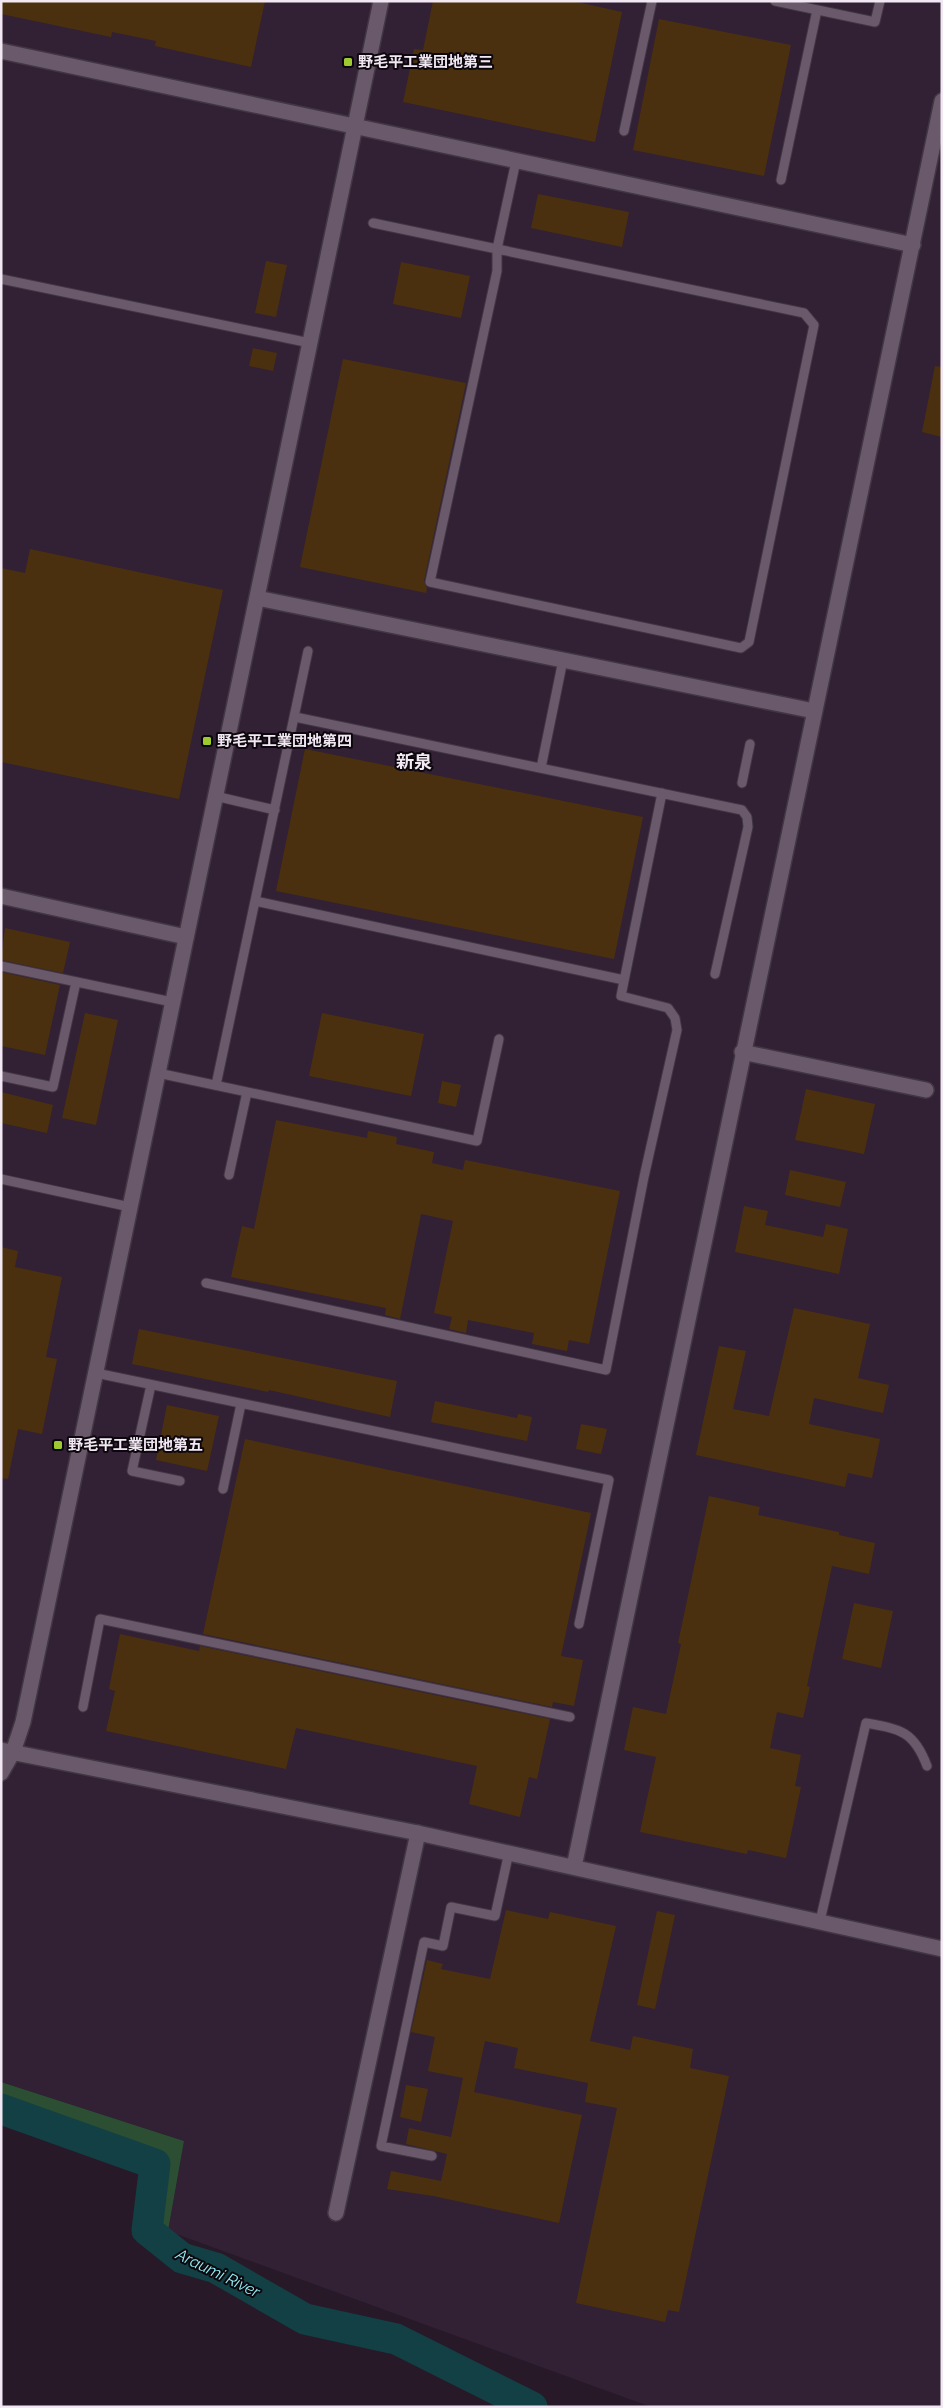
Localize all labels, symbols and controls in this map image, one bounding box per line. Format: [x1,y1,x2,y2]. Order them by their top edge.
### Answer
place label: 野毛平工業団地第三 [358,53,493,71]
marker: 野毛平工業団地第三 [342,56,354,68]
place label: 野毛平工業団地第四 [217,732,352,750]
marker: 野毛平工業団地第四 [201,735,213,747]
district label: 新泉 [396,751,432,772]
place label: 野毛平工業団地第五 [68,1436,203,1454]
marker: 野毛平工業団地第五 [52,1439,64,1451]
water label: Araumi River [172,2244,263,2302]

